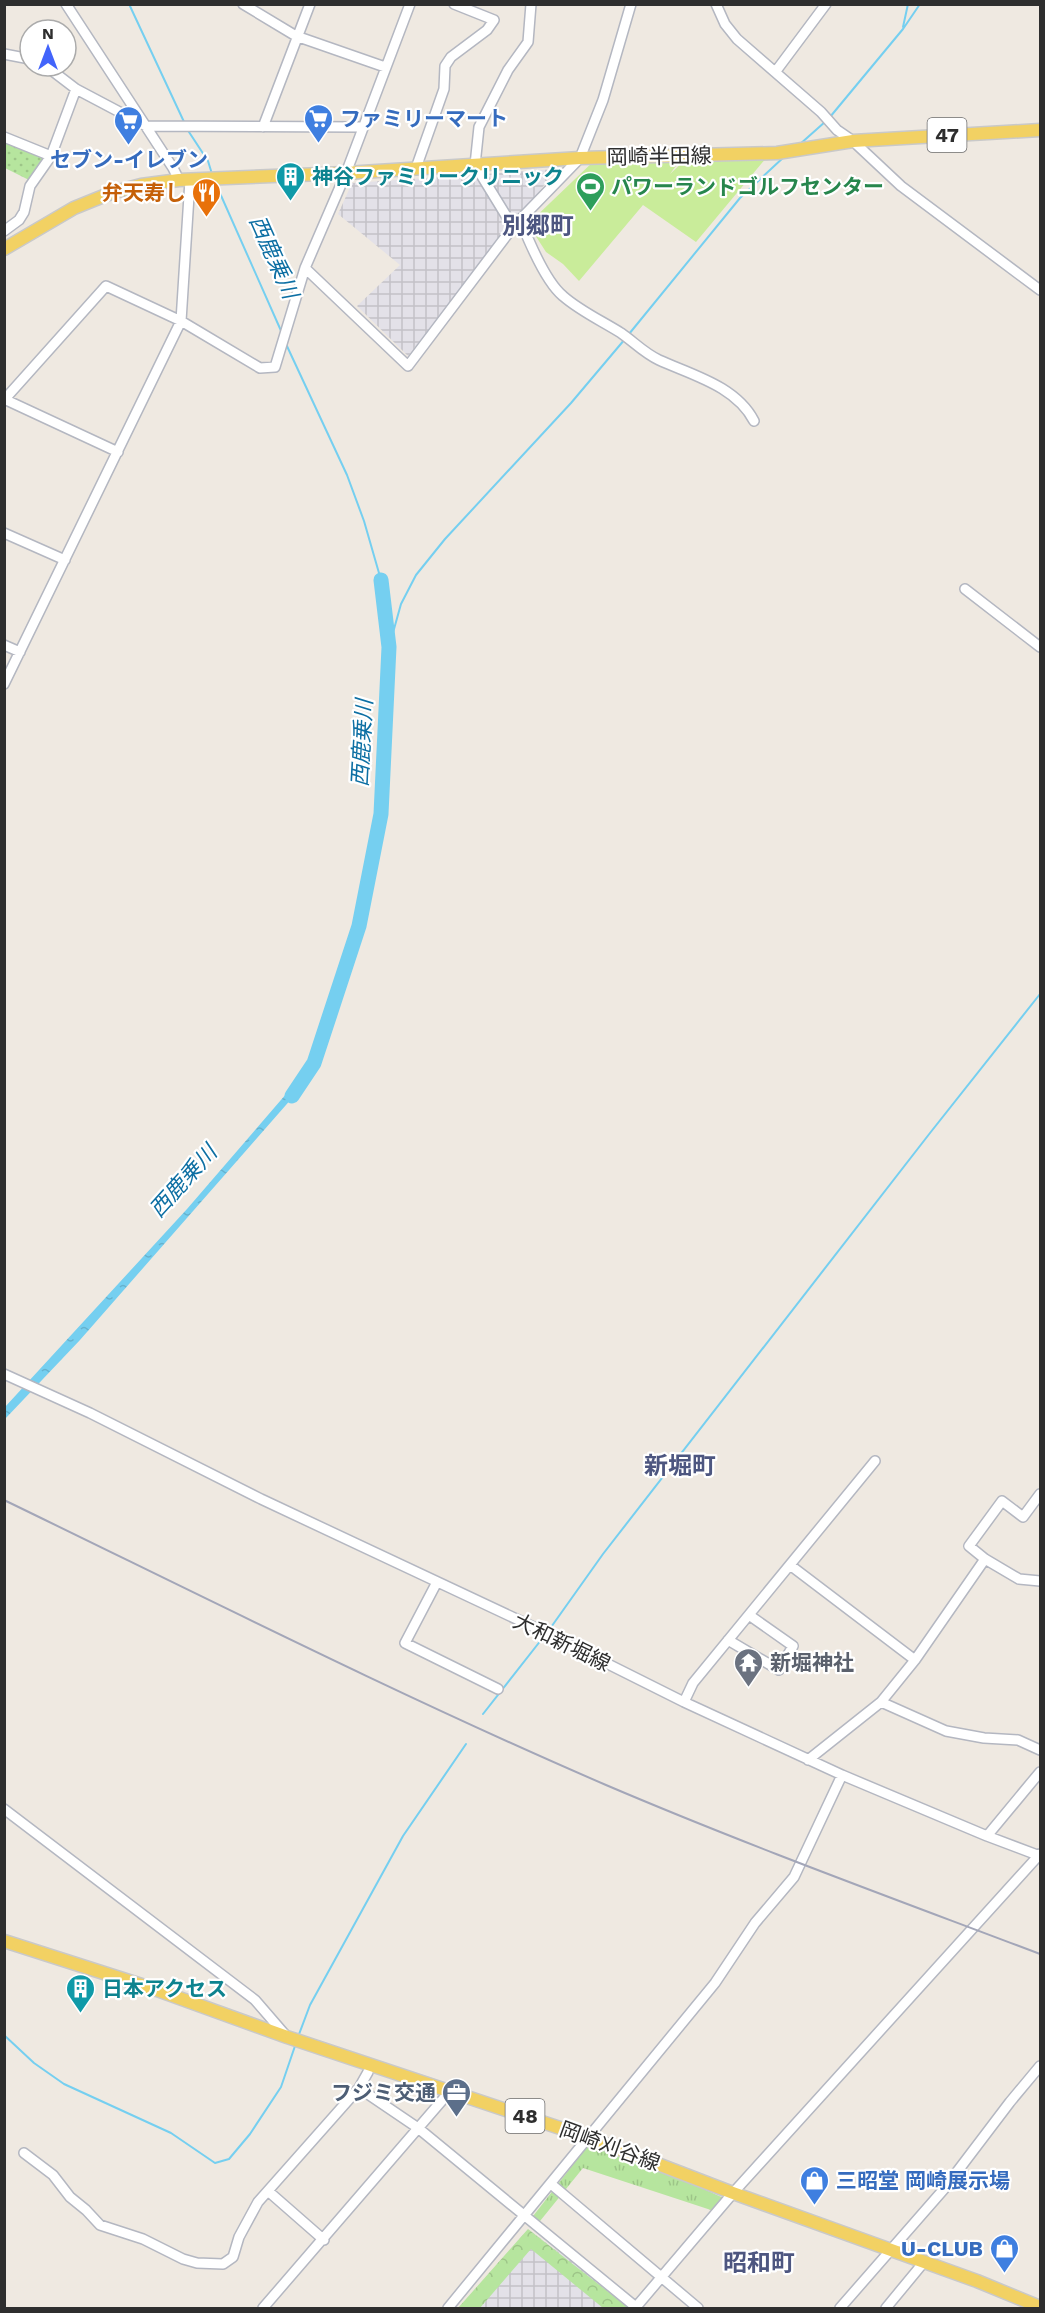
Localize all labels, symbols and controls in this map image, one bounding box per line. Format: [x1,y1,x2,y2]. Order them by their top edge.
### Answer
north arrow [18,18,78,78]
text: N [42,24,54,43]
supermarket icon: ファミリーマート [303,102,335,144]
supermarket icon: セブン-イレブン [113,104,145,146]
place label: ファミリーマート [340,106,508,131]
road number: 47 [928,118,966,152]
street label: 岡崎半田線 [606,143,712,169]
place label: セブン-イレブン [50,147,208,172]
building icon: 神谷ファミリークリニック [275,160,307,202]
place label: 神谷ファミリークリニック [312,164,564,189]
sports icon: パワーランドゴルフセンター [574,170,606,212]
place label: パワーランドゴルフセンター [611,174,884,199]
restaurant icon: 弁天寿し [191,176,223,218]
place label: 弁天寿し [102,180,186,205]
water label: 西鹿乗川 [245,212,304,304]
district label: 別郷町 [502,212,574,240]
water label: 西鹿乗川 [347,696,377,788]
water label: 西鹿乗川 [144,1138,223,1222]
district label: 新堀町 [644,1452,716,1480]
street label: 大和新堀線 [509,1608,615,1676]
temple icon: 新堀神社 [733,1646,765,1688]
place label: 新堀神社 [770,1650,854,1675]
building icon: 日本アクセス [65,1972,97,2014]
place label: 日本アクセス [102,1976,227,2001]
office icon: フジミ交通 [441,2076,473,2118]
place label: フジミ交通 [331,2080,436,2105]
road number: 48 [506,2099,544,2133]
street label: 岡崎刈谷線 [556,2116,664,2176]
shop icon: 三昭堂 岡崎展示場 [799,2164,831,2206]
place label: 三昭堂 岡崎展示場 [836,2168,1010,2193]
shop icon: U-CLUB [988,2232,1020,2274]
place label: U-CLUB [901,2236,983,2261]
district label: 昭和町 [723,2249,795,2277]

